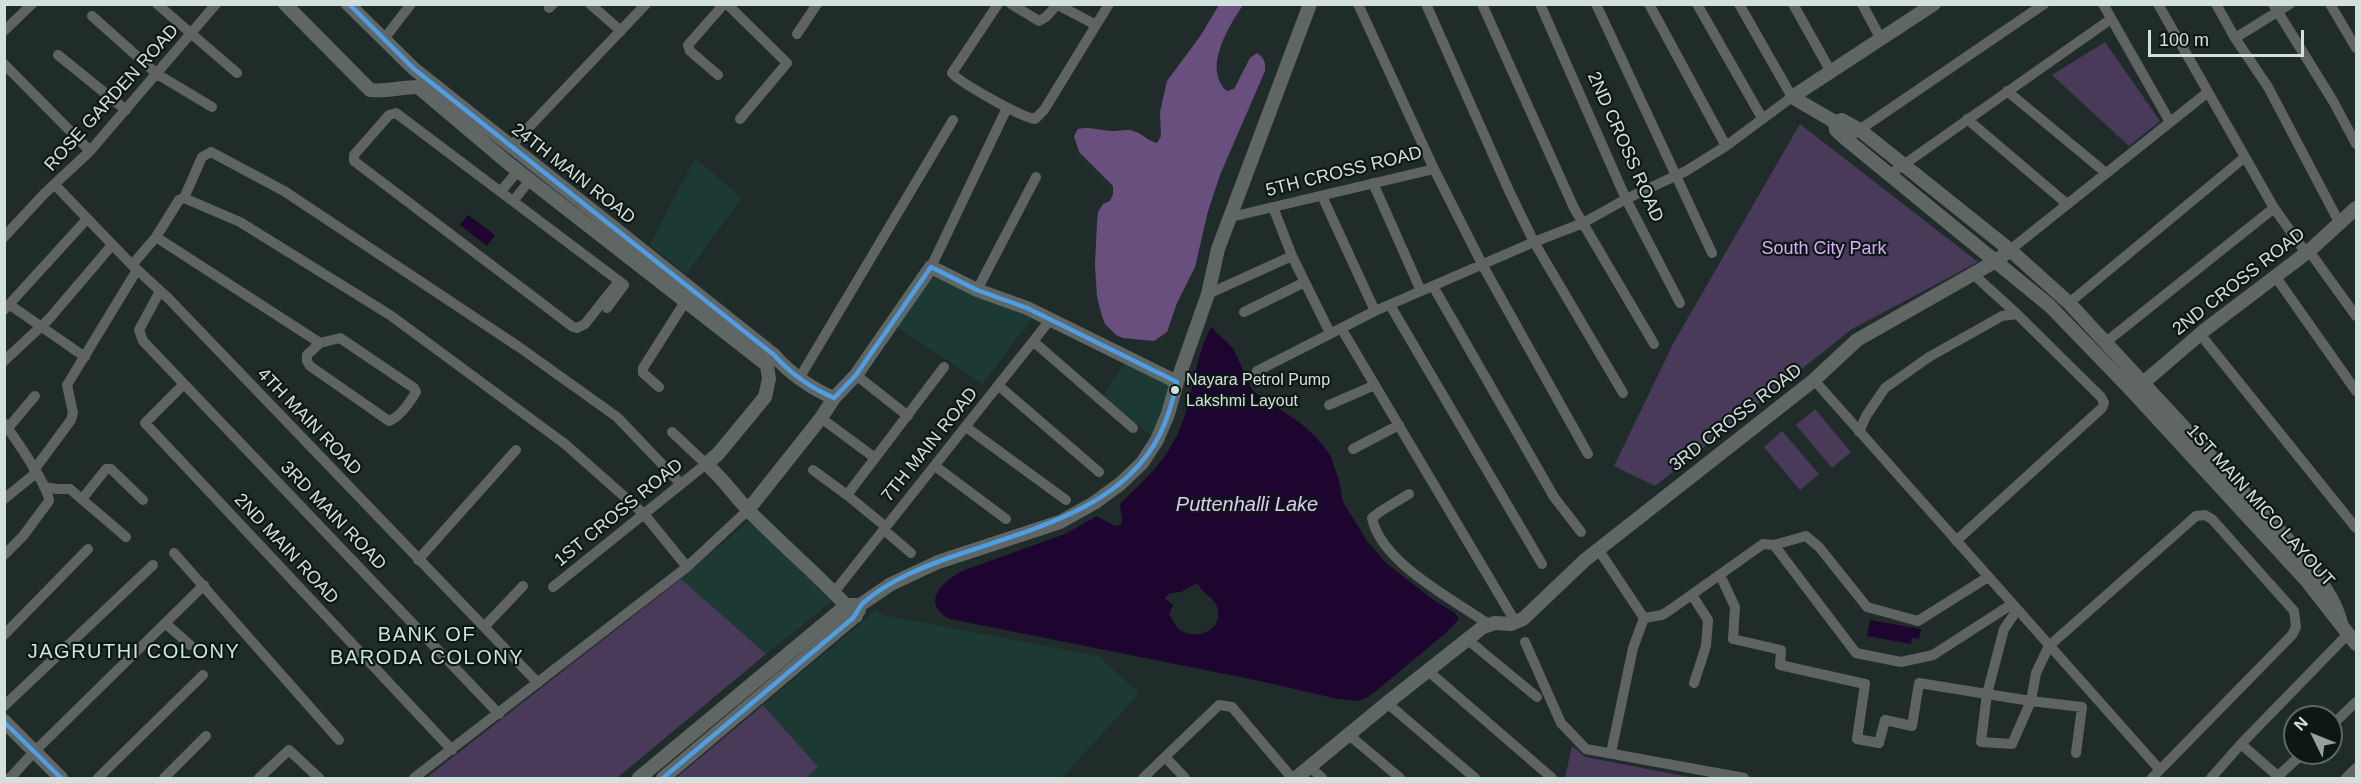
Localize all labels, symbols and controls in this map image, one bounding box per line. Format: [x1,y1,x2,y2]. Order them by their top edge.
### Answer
scale bar [2151,18,2307,56]
street label: ROSE GARDEN ROAD [40,20,184,176]
text: 100 m [2159,30,2209,50]
street label: 2ND CROSS ROAD [1582,69,1668,225]
street label: 24TH MAIN ROAD [507,119,639,229]
street label: 5TH CROSS ROAD [1264,142,1424,202]
street label: 2ND CROSS ROAD [2169,224,2309,340]
park label: South City Park [1761,238,1887,260]
street label: 3RD CROSS ROAD [1666,360,1806,476]
street label: 4TH MAIN ROAD [252,364,366,480]
place label: Nayara Petrol Pump Lakshmi Layout [1186,371,1330,409]
street label: 7TH MAIN ROAD [877,383,983,507]
marker: Nayara Petrol Pump Lakshmi Layout [1169,384,1181,396]
street label: 1ST MAIN MICO LAYOUT [2181,420,2339,592]
street label: 1ST CROSS ROAD [550,455,688,571]
street label: 3RD MAIN ROAD [276,457,390,575]
street label: 2ND MAIN ROAD [229,489,343,609]
water label: Puttenhalli Lake [1176,493,1318,517]
district label: BANK OF BARODA COLONY [330,623,524,670]
district label: JAGRUTHI COLONY [28,640,240,664]
north arrow [2283,705,2343,765]
text: N [2291,714,2311,734]

